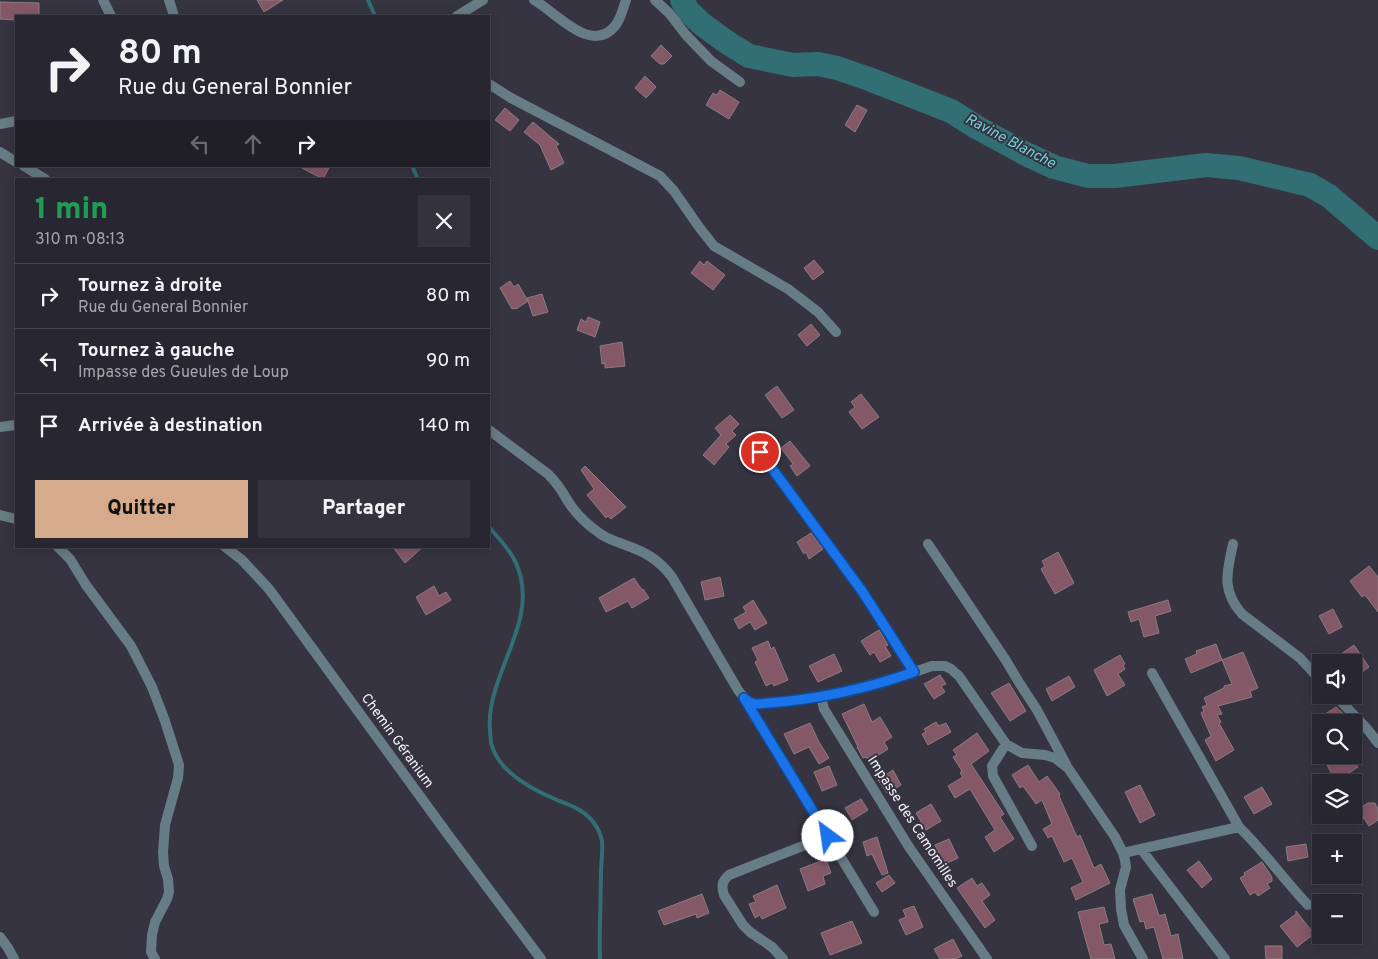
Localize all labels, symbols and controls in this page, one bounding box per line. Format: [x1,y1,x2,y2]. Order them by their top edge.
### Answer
text: 80 m [118,32,202,76]
icon: right [35,35,100,100]
text: Rue du General Bonnier [118,75,352,102]
water label: Ravine Blanche [962,110,1059,174]
icon: left [186,130,214,158]
icon: ahead [239,130,267,158]
icon: right [292,130,320,158]
text: 1 min [35,192,108,229]
button: close [418,195,470,247]
text: 310 m · 08:13 [35,230,125,250]
text: Tournez à droite [78,274,222,298]
icon: right [35,282,63,310]
text: 80 m [426,284,470,308]
text: Rue du General Bonnier [78,298,248,318]
text: Tournez à gauche [78,339,235,363]
icon: left [35,347,63,375]
text: 90 m [426,349,470,373]
text: Impasse des Gueules de Loup [78,363,289,383]
icon: arrive [35,412,63,440]
text: Arrivée à destination [78,414,263,438]
text: 140 m [419,414,470,438]
pin [739,431,781,473]
icon: arrive [746,438,774,466]
button: Quitter [35,480,248,538]
button: Partager [258,480,470,538]
map controls [1312,654,1362,944]
button: sound [1312,654,1362,704]
street label: Chemin Géranium [357,690,437,792]
button: search [1312,714,1362,764]
street label: Impasse des Camomilles [863,753,961,891]
button: layers [1312,774,1362,824]
position arrow [801,809,853,861]
button: + [1312,834,1362,884]
button: − [1312,894,1362,944]

